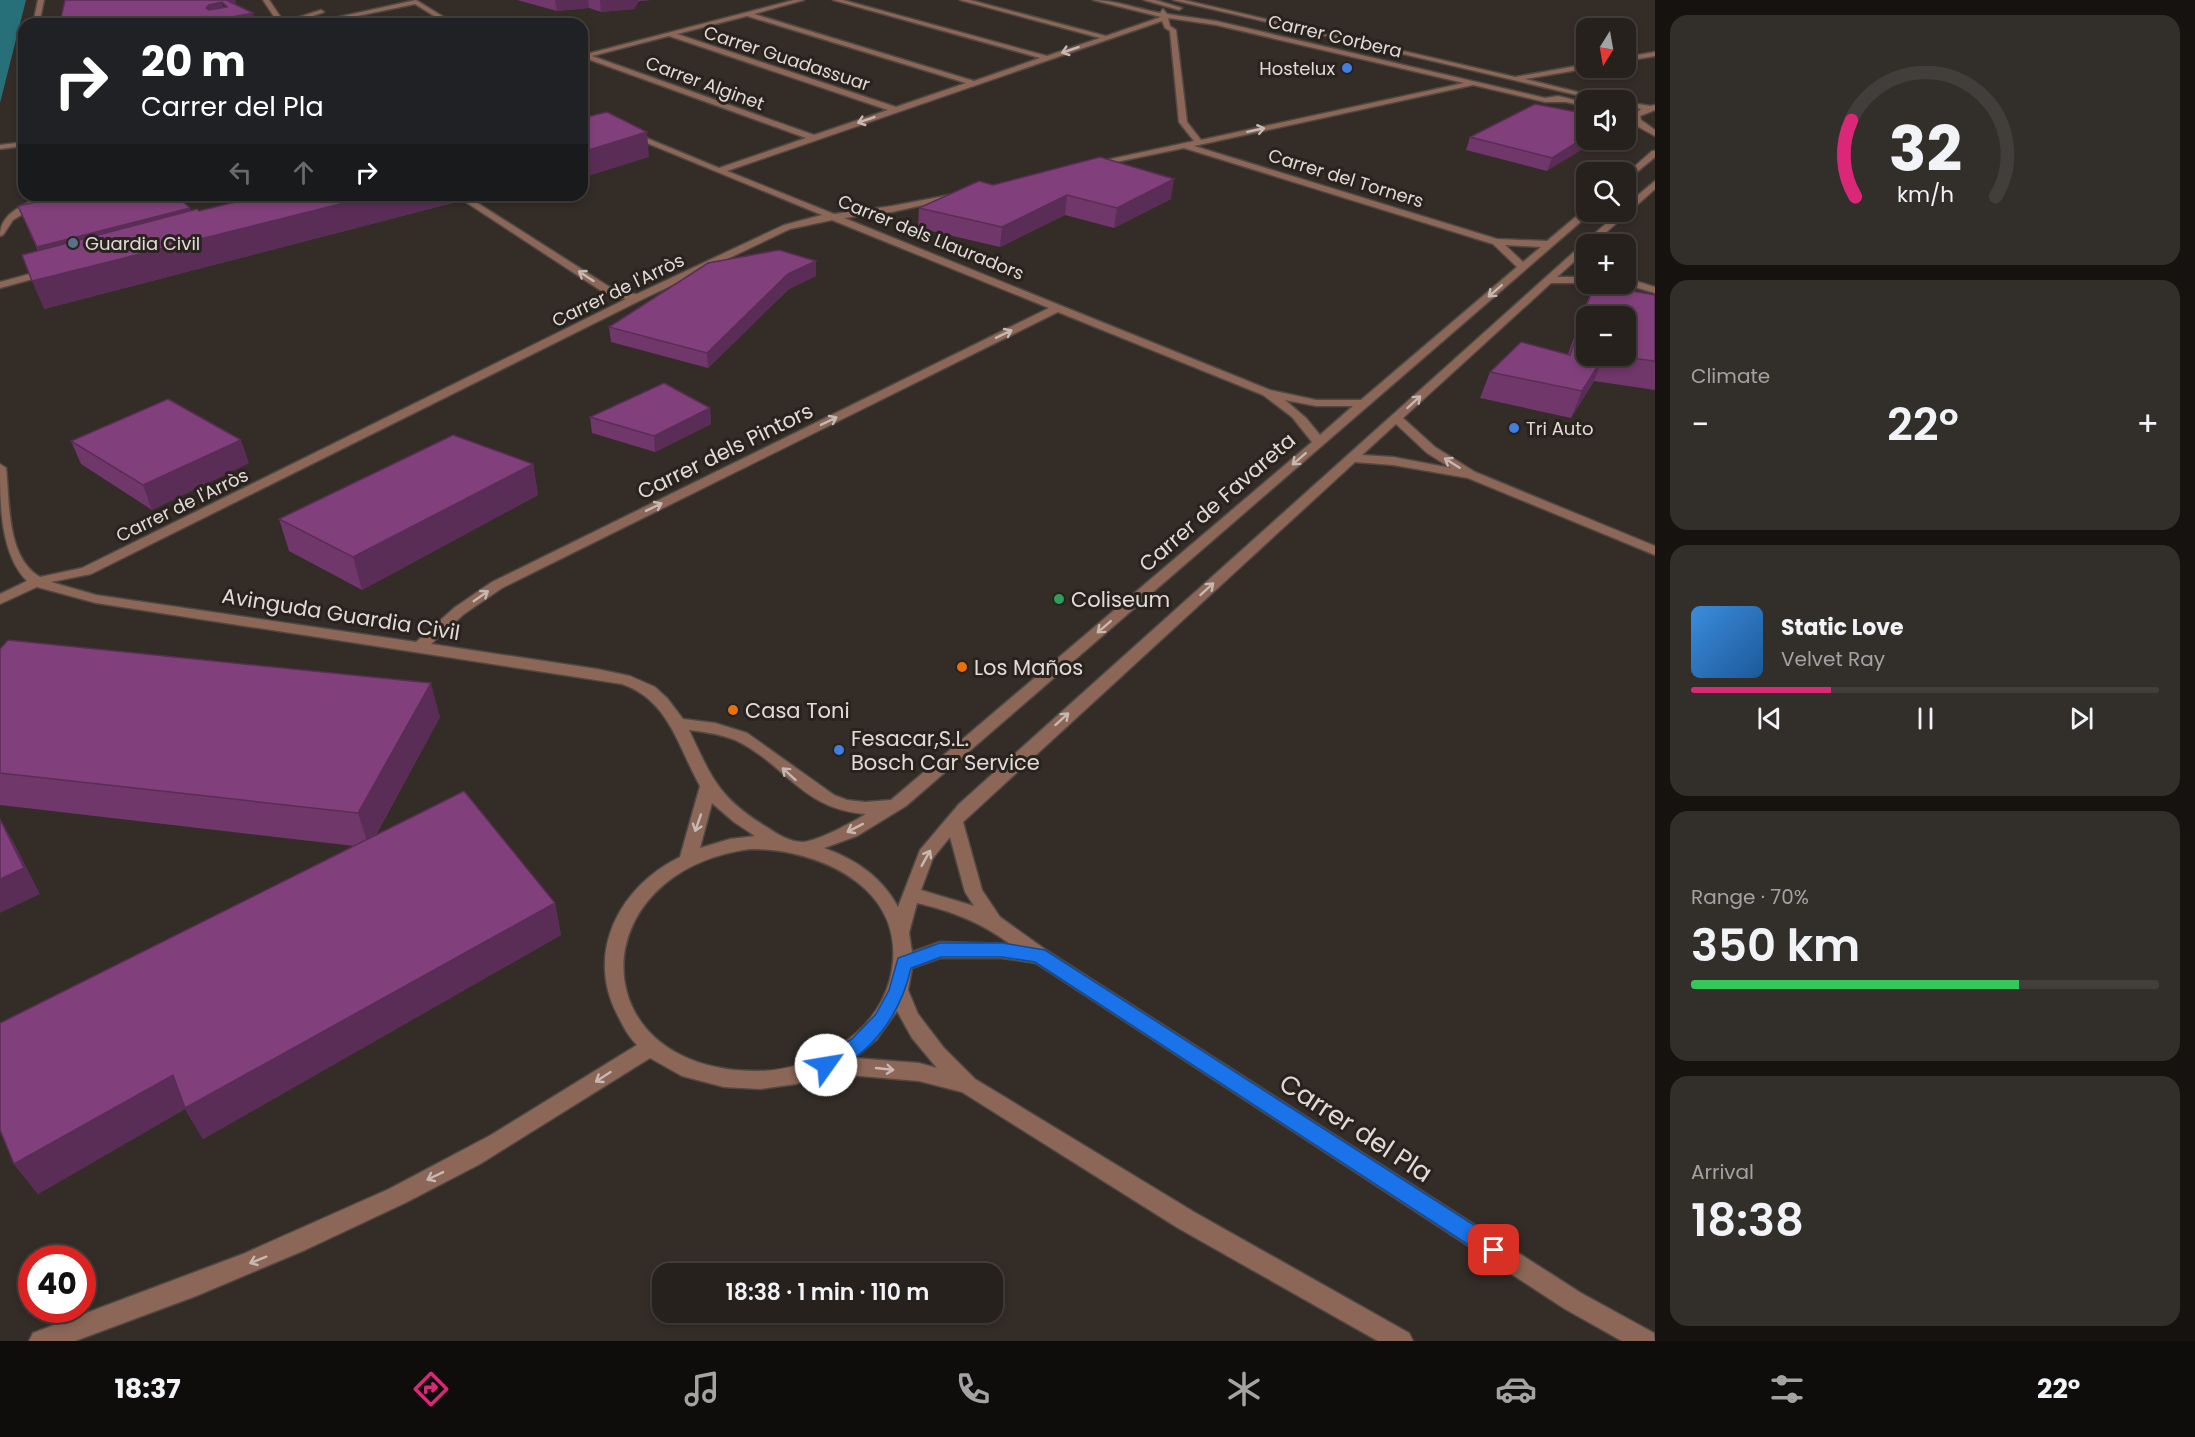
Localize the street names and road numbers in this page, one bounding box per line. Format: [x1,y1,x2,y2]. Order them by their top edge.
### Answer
street label: Carrer Corbera [1266,8,1404,64]
street label: Carrer Guadassuar [701,19,874,97]
street label: Carrer Alginet [642,50,768,116]
street label: Carrer del Torners [1265,142,1427,214]
street label: Carrer dels Llauradors [834,188,1028,286]
street label: Carrer de l'Arròs [548,247,688,333]
street label: Carrer dels Pintors [632,396,818,506]
street label: Carrer de Favareta [1132,426,1302,578]
street label: Carrer de l'Arròs [112,462,252,548]
street label: Avinguda Guardia Civil [220,581,462,647]
street label: Carrer del Pla [1272,1065,1440,1191]

